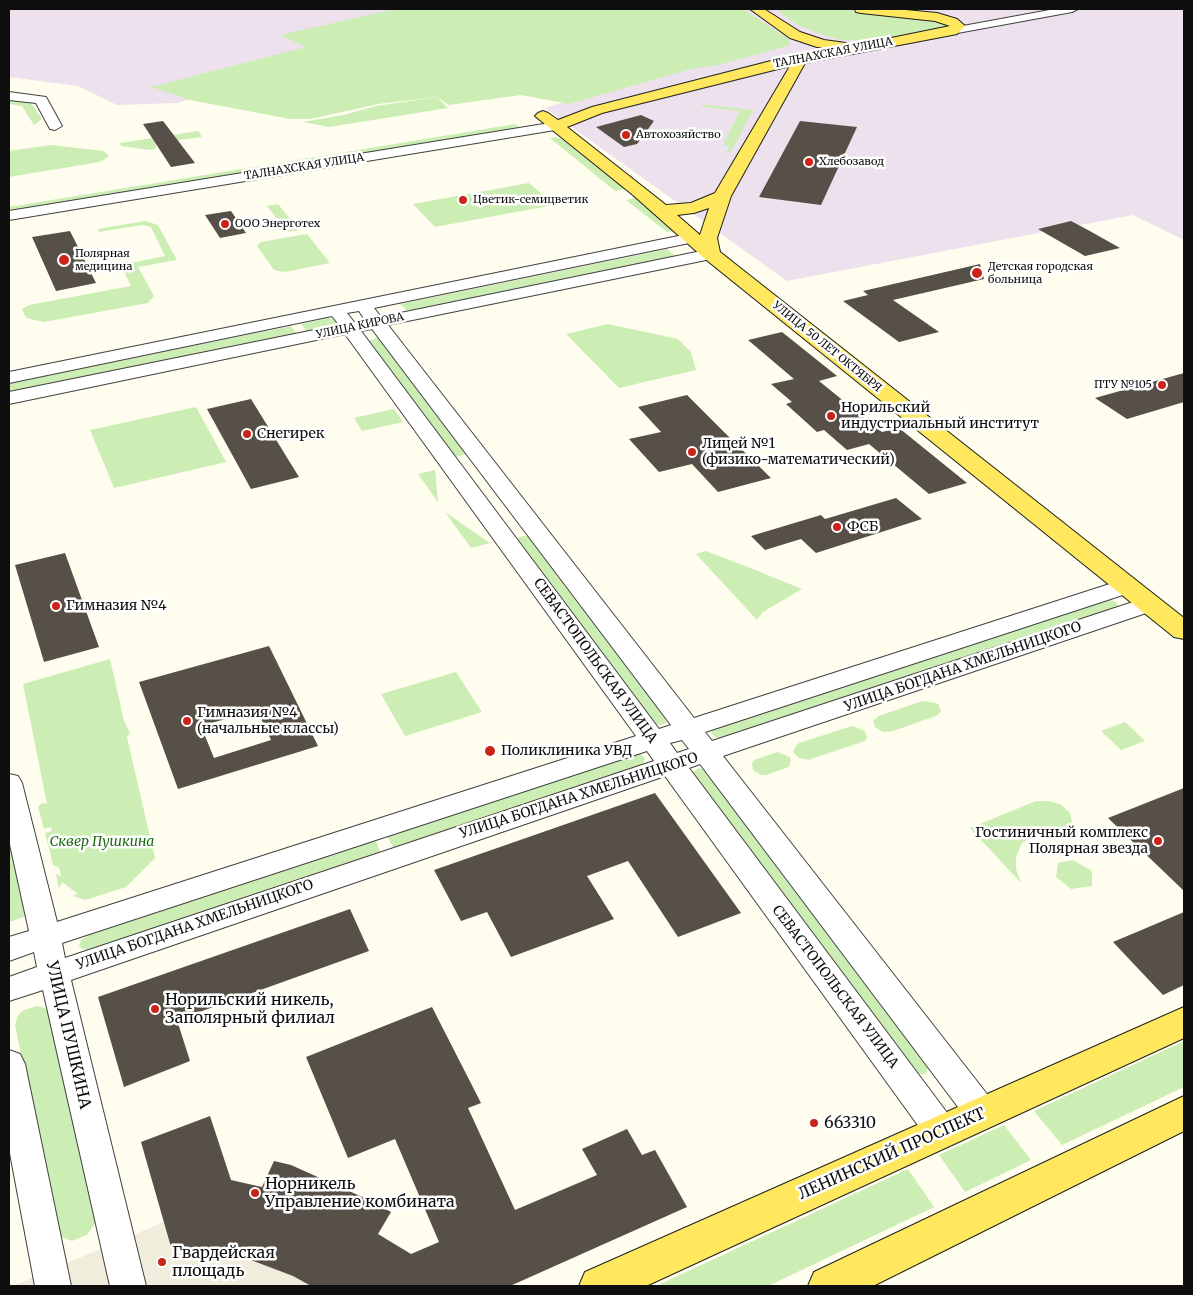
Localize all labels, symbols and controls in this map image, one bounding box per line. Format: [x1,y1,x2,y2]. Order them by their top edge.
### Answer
street label: ТАЛНАХСКАЯ УЛИЦА [772,35,894,71]
place label: Автохозяйство [636,128,721,142]
marker: Автохозяйство [620,129,632,141]
street label: ТАЛНАХСКАЯ УЛИЦА [243,151,365,183]
place label: Хлебозавод [819,155,884,169]
marker: Хлебозавод [803,156,815,168]
place label: Цветик-семицветик [473,193,588,207]
marker: Цветик-семицветик [457,194,469,206]
place label: ООО Энерготех [235,217,320,231]
marker: ООО Энерготех [219,218,231,230]
place label: Полярная медицина [75,247,132,273]
marker: Полярная медицина [57,253,71,267]
place label: Детская городская больница [988,260,1093,286]
marker: Детская городская больница [970,266,984,280]
street label: УЛИЦА 50 ЛЕТ ОКТЯБРЯ [770,299,884,395]
street label: УЛИЦА КИРОВА [315,310,405,342]
place label: ПТУ №105 [1094,378,1152,392]
marker: ПТУ №105 [1156,379,1168,391]
place label: Норильский индустриальный институт [841,400,1039,432]
marker: Норильский индустриальный институт [825,410,837,422]
place label: Снегирек [257,426,325,442]
marker: Снегирек [241,428,253,440]
place label: Лицей №1 (физико-математический) [702,436,895,468]
marker: Лицей №1 (физико-математический) [686,446,698,458]
place label: ФСБ [847,519,878,535]
marker: ФСБ [831,521,843,533]
street label: СЕВАСТОПОЛЬСКАЯ УЛИЦА [530,575,660,747]
place label: Гимназия №4 [66,598,167,614]
marker: Гимназия №4 [50,600,62,612]
street label: УЛИЦА БОГДАНА ХМЕЛЬНИЦКОГО [842,618,1084,716]
place label: Гимназия №4 (начальные классы) [197,705,339,738]
marker: Гимназия №4 (начальные классы) [181,715,193,727]
place label: Поликлиника УВД [501,743,632,759]
marker: Поликлиника УВД [483,744,497,758]
street label: УЛИЦА БОГДАНА ХМЕЛЬНИЦКОГО [458,749,700,843]
place label: Гостиничный комплекс Полярная звезда [975,825,1148,858]
park label: Сквер Пушкина [50,834,154,850]
marker: Гостиничный комплекс Полярная звезда [1152,835,1164,847]
street label: УЛИЦА БОГДАНА ХМЕЛЬНИЦКОГО [74,876,316,974]
street label: СЕВАСТОПОЛЬСКАЯ УЛИЦА [768,902,902,1072]
street label: УЛИЦА ПУШКИНА [42,959,94,1111]
place label: Норильский никель, Заполярный филиал [165,990,335,1028]
marker: Норильский никель, Заполярный филиал [149,1003,161,1015]
street label: ЛЕНИНСКИЙ ПРОСПЕКТ [795,1104,989,1204]
place label: 663310 [824,1113,876,1133]
marker: 663310 [808,1117,820,1129]
place label: Норникель Управление комбината [265,1174,454,1212]
marker: Норникель Управление комбината [249,1187,261,1199]
place label: Гвардейская площадь [172,1243,275,1281]
marker: Гвардейская площадь [156,1256,168,1268]

